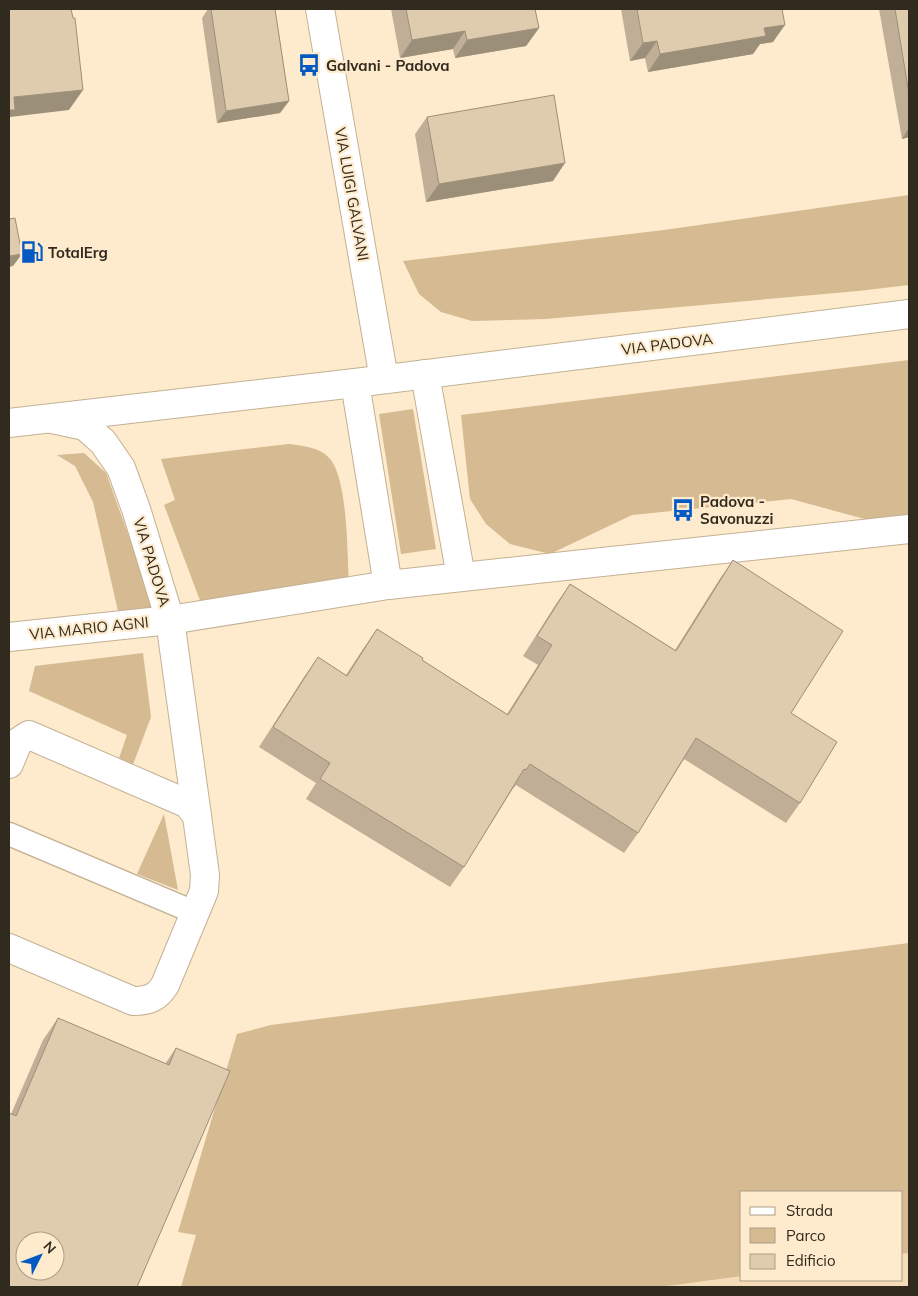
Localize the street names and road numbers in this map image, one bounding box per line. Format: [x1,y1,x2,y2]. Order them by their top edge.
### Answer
street label: VIA LUIGI GALVANI [331,126,373,262]
street label: VIA PADOVA [620,329,714,359]
street label: VIA PADOVA [129,515,175,609]
street label: VIA MARIO AGNI [28,612,150,644]

